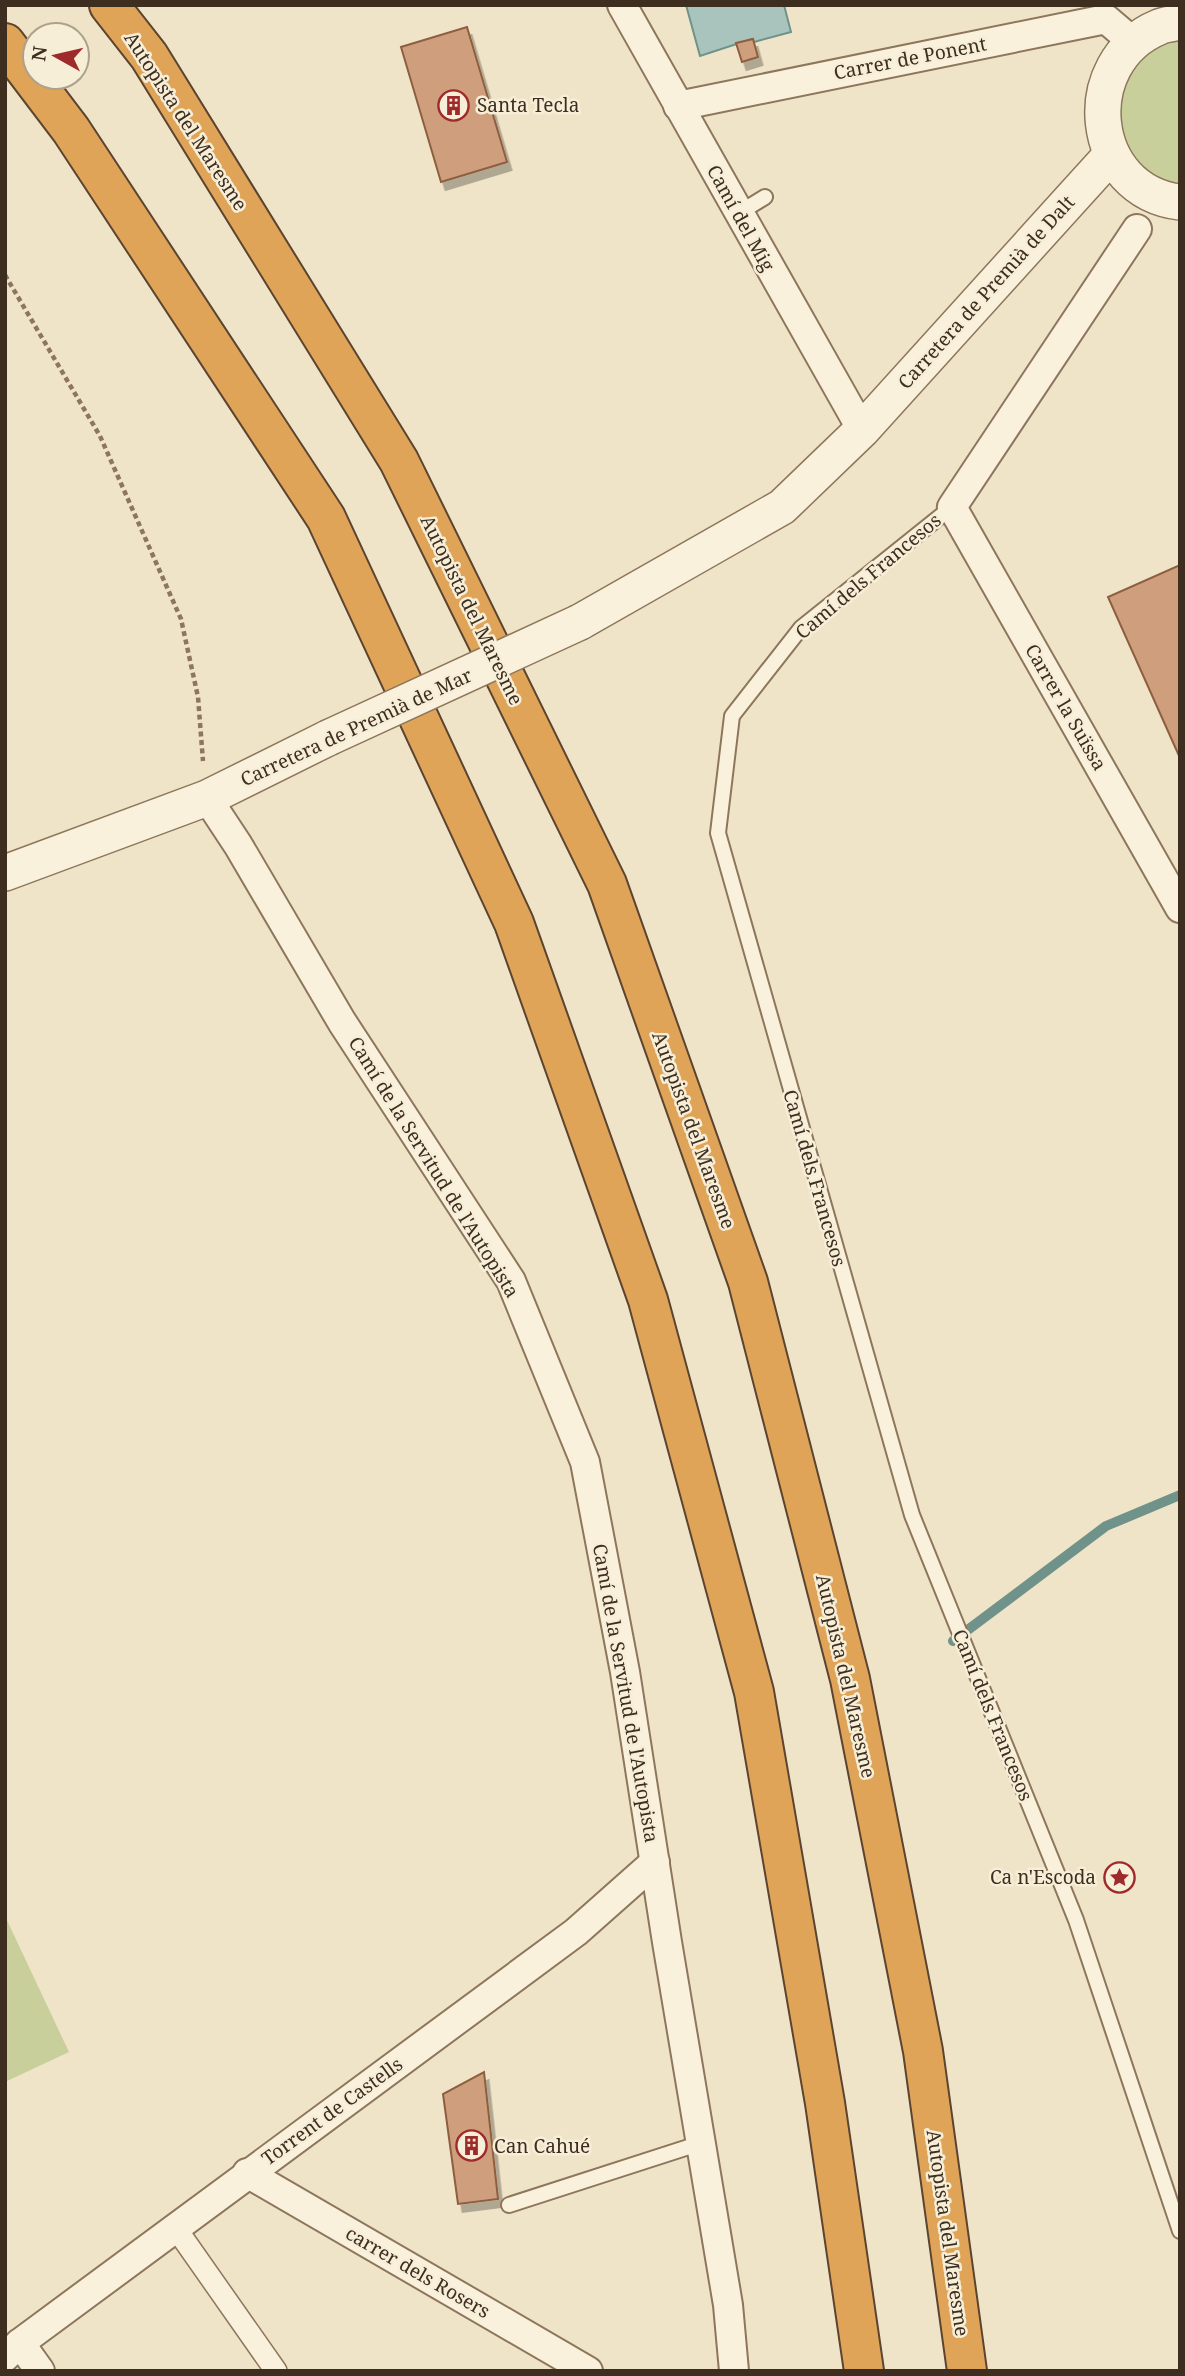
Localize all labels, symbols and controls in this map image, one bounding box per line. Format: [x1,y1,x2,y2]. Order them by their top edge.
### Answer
north arrow [21,21,91,91]
street label: Autopista del Maresme [118,27,254,215]
street label: Carrer de Ponent [831,30,989,86]
text: N [25,44,53,63]
building icon: Santa Tecla [437,88,471,122]
place label: Santa Tecla [477,92,579,118]
street label: Camí del Mig [701,160,781,276]
street label: Carretera de Premià de Dalt [892,189,1080,394]
street label: Camí dels Francesos [790,507,946,645]
street label: Autopista del Maresme [415,511,529,709]
street label: Carrer la Suïssa [1019,639,1113,775]
street label: Carretera de Premià de Mar [236,662,476,792]
street label: Autopista del Maresme [646,1028,742,1232]
street label: Camí de la Servitud de l'Autopista [343,1032,525,1302]
street label: Camí dels Francesos [777,1086,853,1270]
street label: Camí de la Servitud de l'Autopista [587,1541,665,1845]
street label: Autopista del Maresme [810,1572,882,1780]
street label: Camí dels Francesos [947,1625,1039,1805]
place icon: Ca n'Escoda [1102,1860,1136,1894]
place label: Ca n'Escoda [990,1864,1096,1890]
street label: Torrent de Castells [256,2051,408,2171]
street label: Autopista del Maresme [921,2128,975,2338]
building icon: Can Cahué [454,2129,488,2163]
place label: Can Cahué [494,2133,590,2159]
street label: carrer dels Rosers [341,2220,495,2324]

